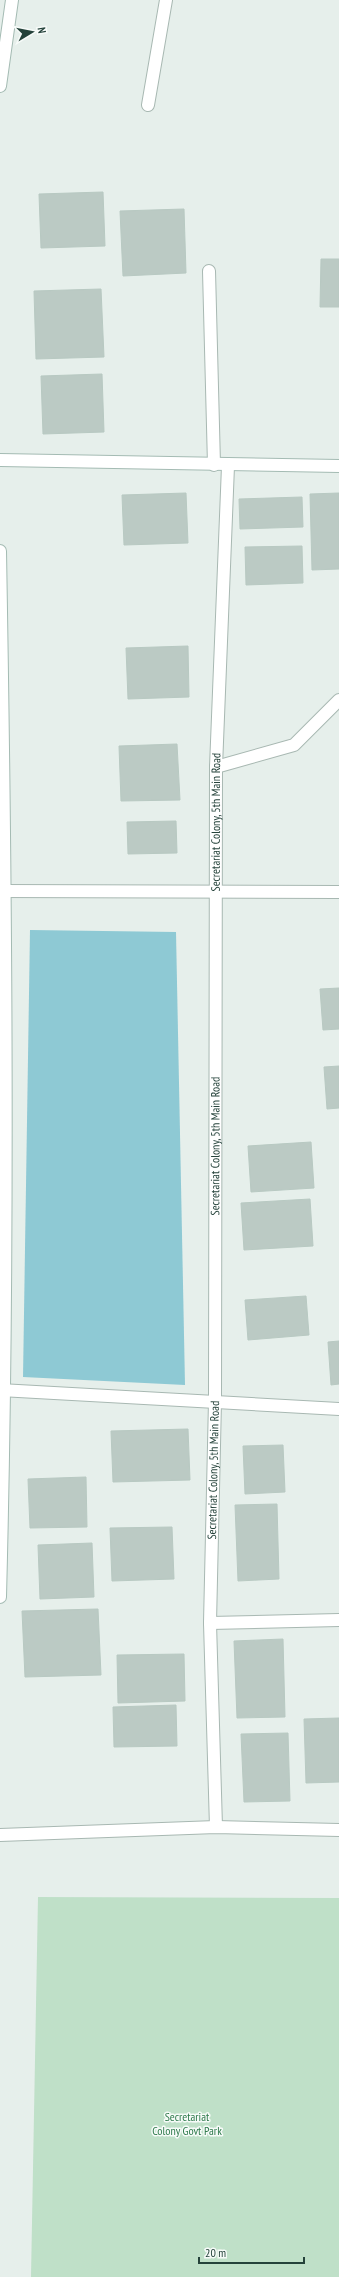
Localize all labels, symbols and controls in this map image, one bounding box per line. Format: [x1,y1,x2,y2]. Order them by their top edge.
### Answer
north arrow [12,12,52,52]
text: N [34,26,49,34]
street label: Secretariat Colony, 5th Main Road [208,753,224,891]
street label: Secretariat Colony, 5th Main Road [207,1077,223,1215]
street label: Secretariat Colony, 5th Main Road [204,1401,222,1540]
park label: Secretariat Colony Govt Park [152,2109,222,2138]
scale bar [199,2239,304,2265]
text: 20 m [205,2245,226,2260]

